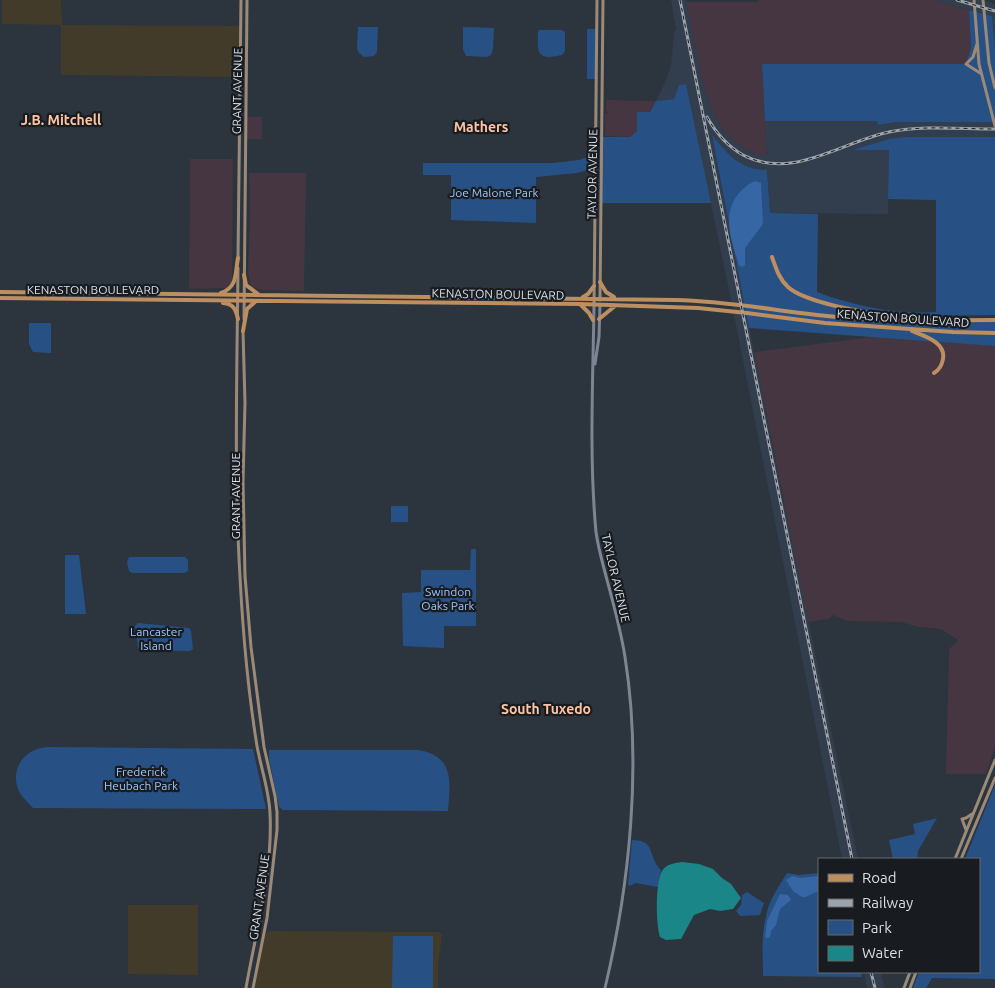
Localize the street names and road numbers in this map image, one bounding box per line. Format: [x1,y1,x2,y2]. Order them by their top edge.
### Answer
street label: GRANT AVENUE [230,47,244,134]
street label: TAYLOR AVENUE [585,129,599,219]
street label: KENASTON BOULEVARD [27,283,159,296]
street label: KENASTON BOULEVARD [432,286,564,302]
street label: KENASTON BOULEVARD [836,307,970,329]
street label: GRANT AVENUE [229,452,242,539]
street label: TAYLOR AVENUE [600,533,633,624]
street label: GRANT AVENUE [247,853,271,941]

